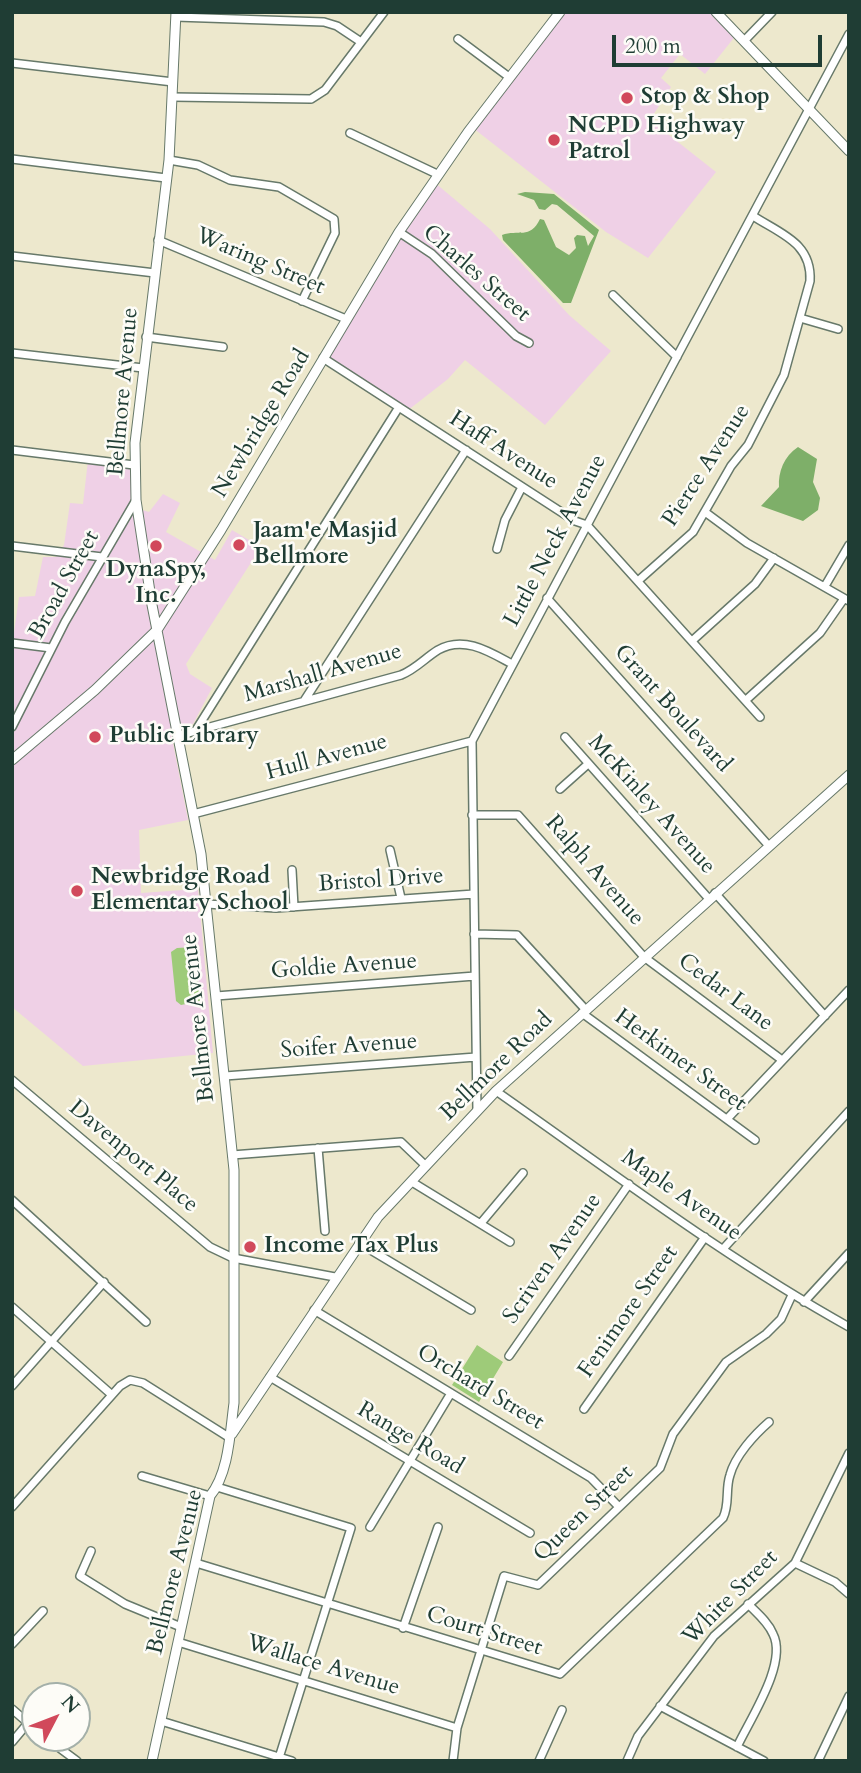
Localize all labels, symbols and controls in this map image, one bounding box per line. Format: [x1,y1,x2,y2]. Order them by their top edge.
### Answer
scale bar [616,21,826,65]
text: 200 m [625,32,681,61]
place label: Stop & Shop [641,84,770,112]
marker: Stop & Shop [619,90,635,106]
place label: NCPD Highway Patrol [568,113,745,167]
marker: NCPD Highway Patrol [546,132,562,148]
street label: Charles Street [416,220,536,328]
street label: Waring Street [191,222,329,302]
street label: Bellmore Avenue [103,306,145,478]
street label: Newbridge Road [207,345,317,503]
street label: Pierce Avenue [657,400,757,532]
street label: Haff Avenue [444,406,562,496]
street label: Little Neck Avenue [499,450,613,632]
place label: Jaam'e Masjid Bellmore [253,518,397,572]
street label: Broad Street [24,526,106,644]
marker: Jaam'e Masjid Bellmore [231,537,247,553]
marker: DynaSpy, Inc. [148,538,164,554]
place label: DynaSpy, Inc. [106,557,206,611]
street label: Marshall Avenue [241,638,405,710]
street label: Grant Boulevard [607,639,737,779]
place label: Public Library [109,723,259,751]
marker: Public Library [87,729,103,745]
street label: Hull Avenue [263,729,391,787]
street label: McKinley Avenue [581,730,721,880]
street label: Ralph Avenue [539,810,649,932]
street label: Bristol Drive [317,863,445,899]
place label: Newbridge Road Elementary School [91,864,288,918]
marker: Newbridge Road Elementary School [69,883,85,899]
street label: Bellmore Avenue [176,932,222,1104]
street label: Goldie Avenue [270,948,418,986]
street label: Cedar Lane [672,948,778,1038]
street label: Herkimer Street [609,1004,751,1118]
street label: Bellmore Road [435,1007,559,1127]
street label: Soifer Avenue [280,1028,418,1066]
street label: Davenport Place [63,1095,203,1219]
street label: Maple Avenue [615,1144,747,1248]
street label: Scriven Avenue [498,1189,608,1329]
place label: Income Tax Plus [264,1233,439,1261]
marker: Income Tax Plus [242,1239,258,1255]
street label: Fenimore Street [573,1240,685,1384]
street label: Orchard Street [411,1339,549,1437]
street label: Range Road [352,1397,468,1481]
street label: Queen Street [528,1460,640,1568]
street label: Bellmore Avenue [142,1487,210,1657]
street label: White Street [678,1545,784,1651]
street label: Court Street [423,1601,545,1663]
street label: Wallace Avenue [243,1630,403,1702]
north arrow [21,1682,91,1752]
text: N [55,1689,85,1719]

